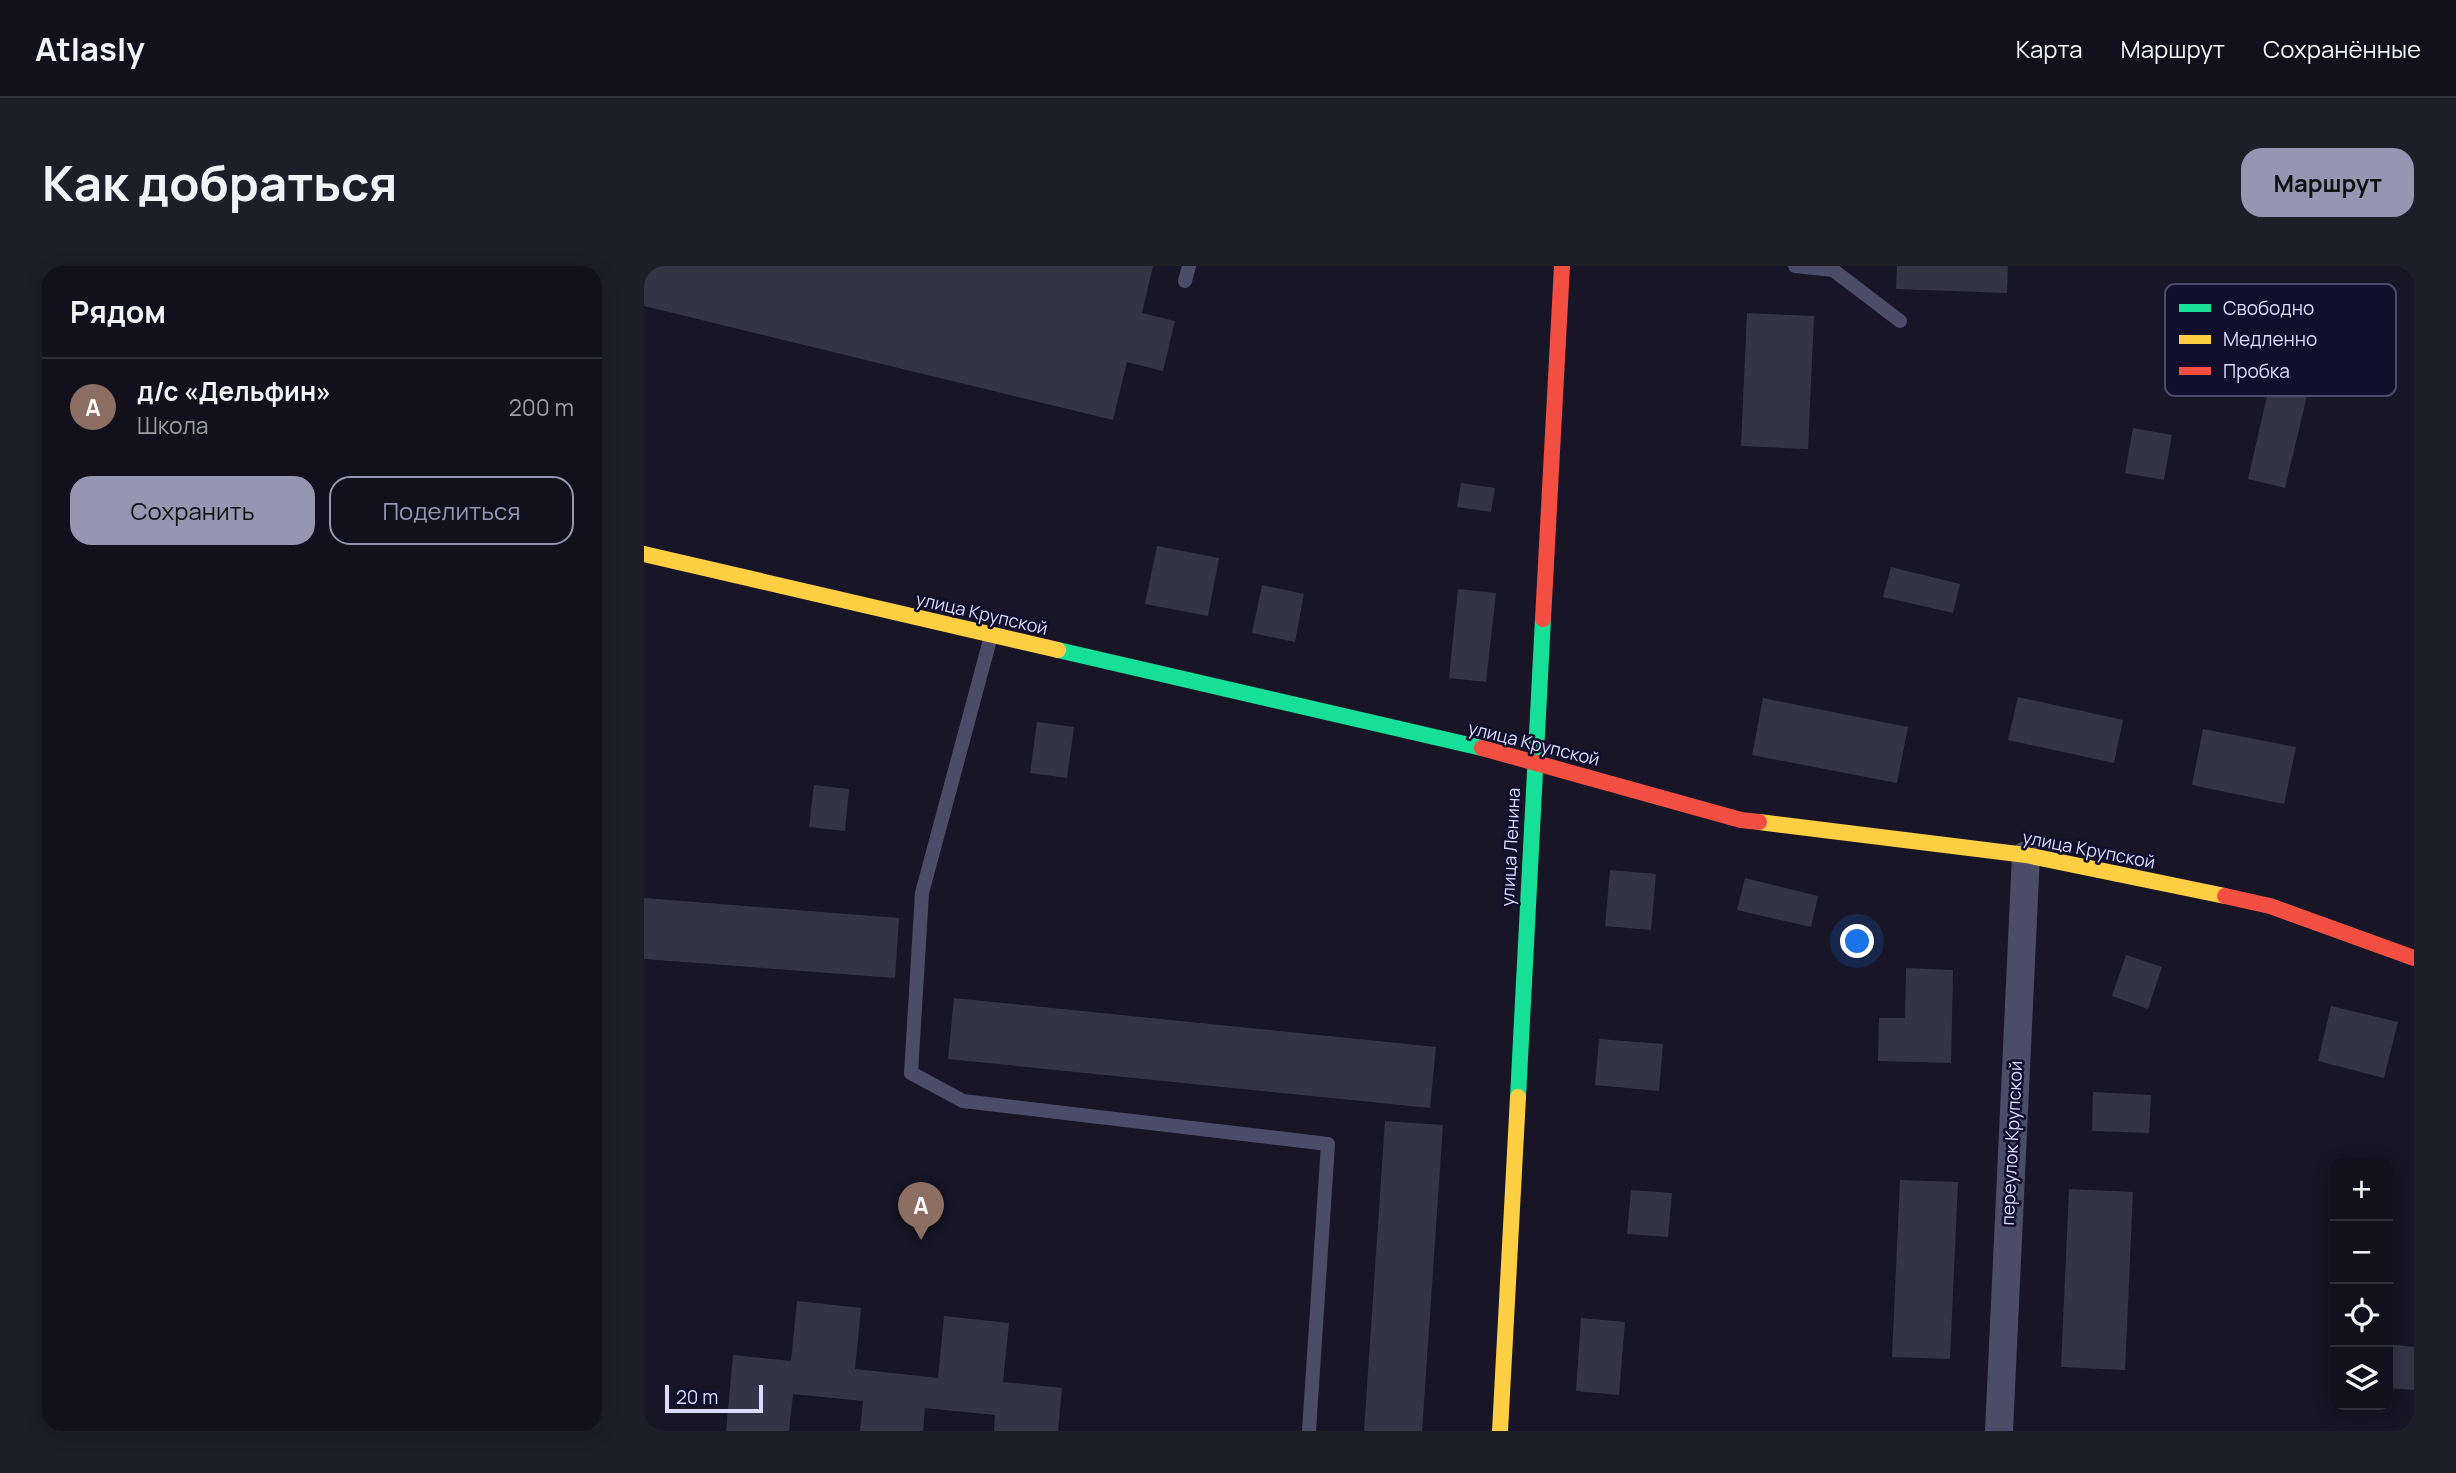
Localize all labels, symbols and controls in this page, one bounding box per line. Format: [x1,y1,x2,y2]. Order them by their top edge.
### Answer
text: Atlasly [35,26,145,71]
text: Карта [2016,32,2083,65]
text: Маршрут [2121,32,2225,65]
text: Сохранённые [2263,32,2421,65]
button: Маршрут [2241,148,2414,217]
text: Как добраться [42,149,397,216]
legend [2165,284,2396,396]
text: Рядом [70,291,166,332]
text: Свободно [2223,295,2314,321]
text: Медленно [2223,326,2317,352]
text: Пробка [2223,358,2290,384]
text: д/с «Дельфин» [137,373,331,409]
text: A [85,391,101,423]
text: 200 m [509,391,574,423]
text: Школа [137,409,209,441]
button: Сохранить [70,476,315,545]
button: Поделиться [329,476,574,545]
street label: улица Крупской [914,586,1050,640]
street label: улица Крупской [1466,715,1602,771]
street label: улица Ленина [1495,787,1525,907]
street label: улица Крупской [2021,824,2157,874]
your location [1840,924,1874,958]
street label: переулок Крупской [1995,1060,2027,1226]
map controls [2330,1158,2393,1410]
button: + [2330,1158,2393,1221]
pin: A [898,1182,944,1240]
button: − [2330,1221,2393,1284]
button: locate [2330,1284,2393,1347]
button: layers [2330,1347,2393,1410]
scale bar [665,1382,763,1414]
text: 20 m [676,1384,718,1410]

